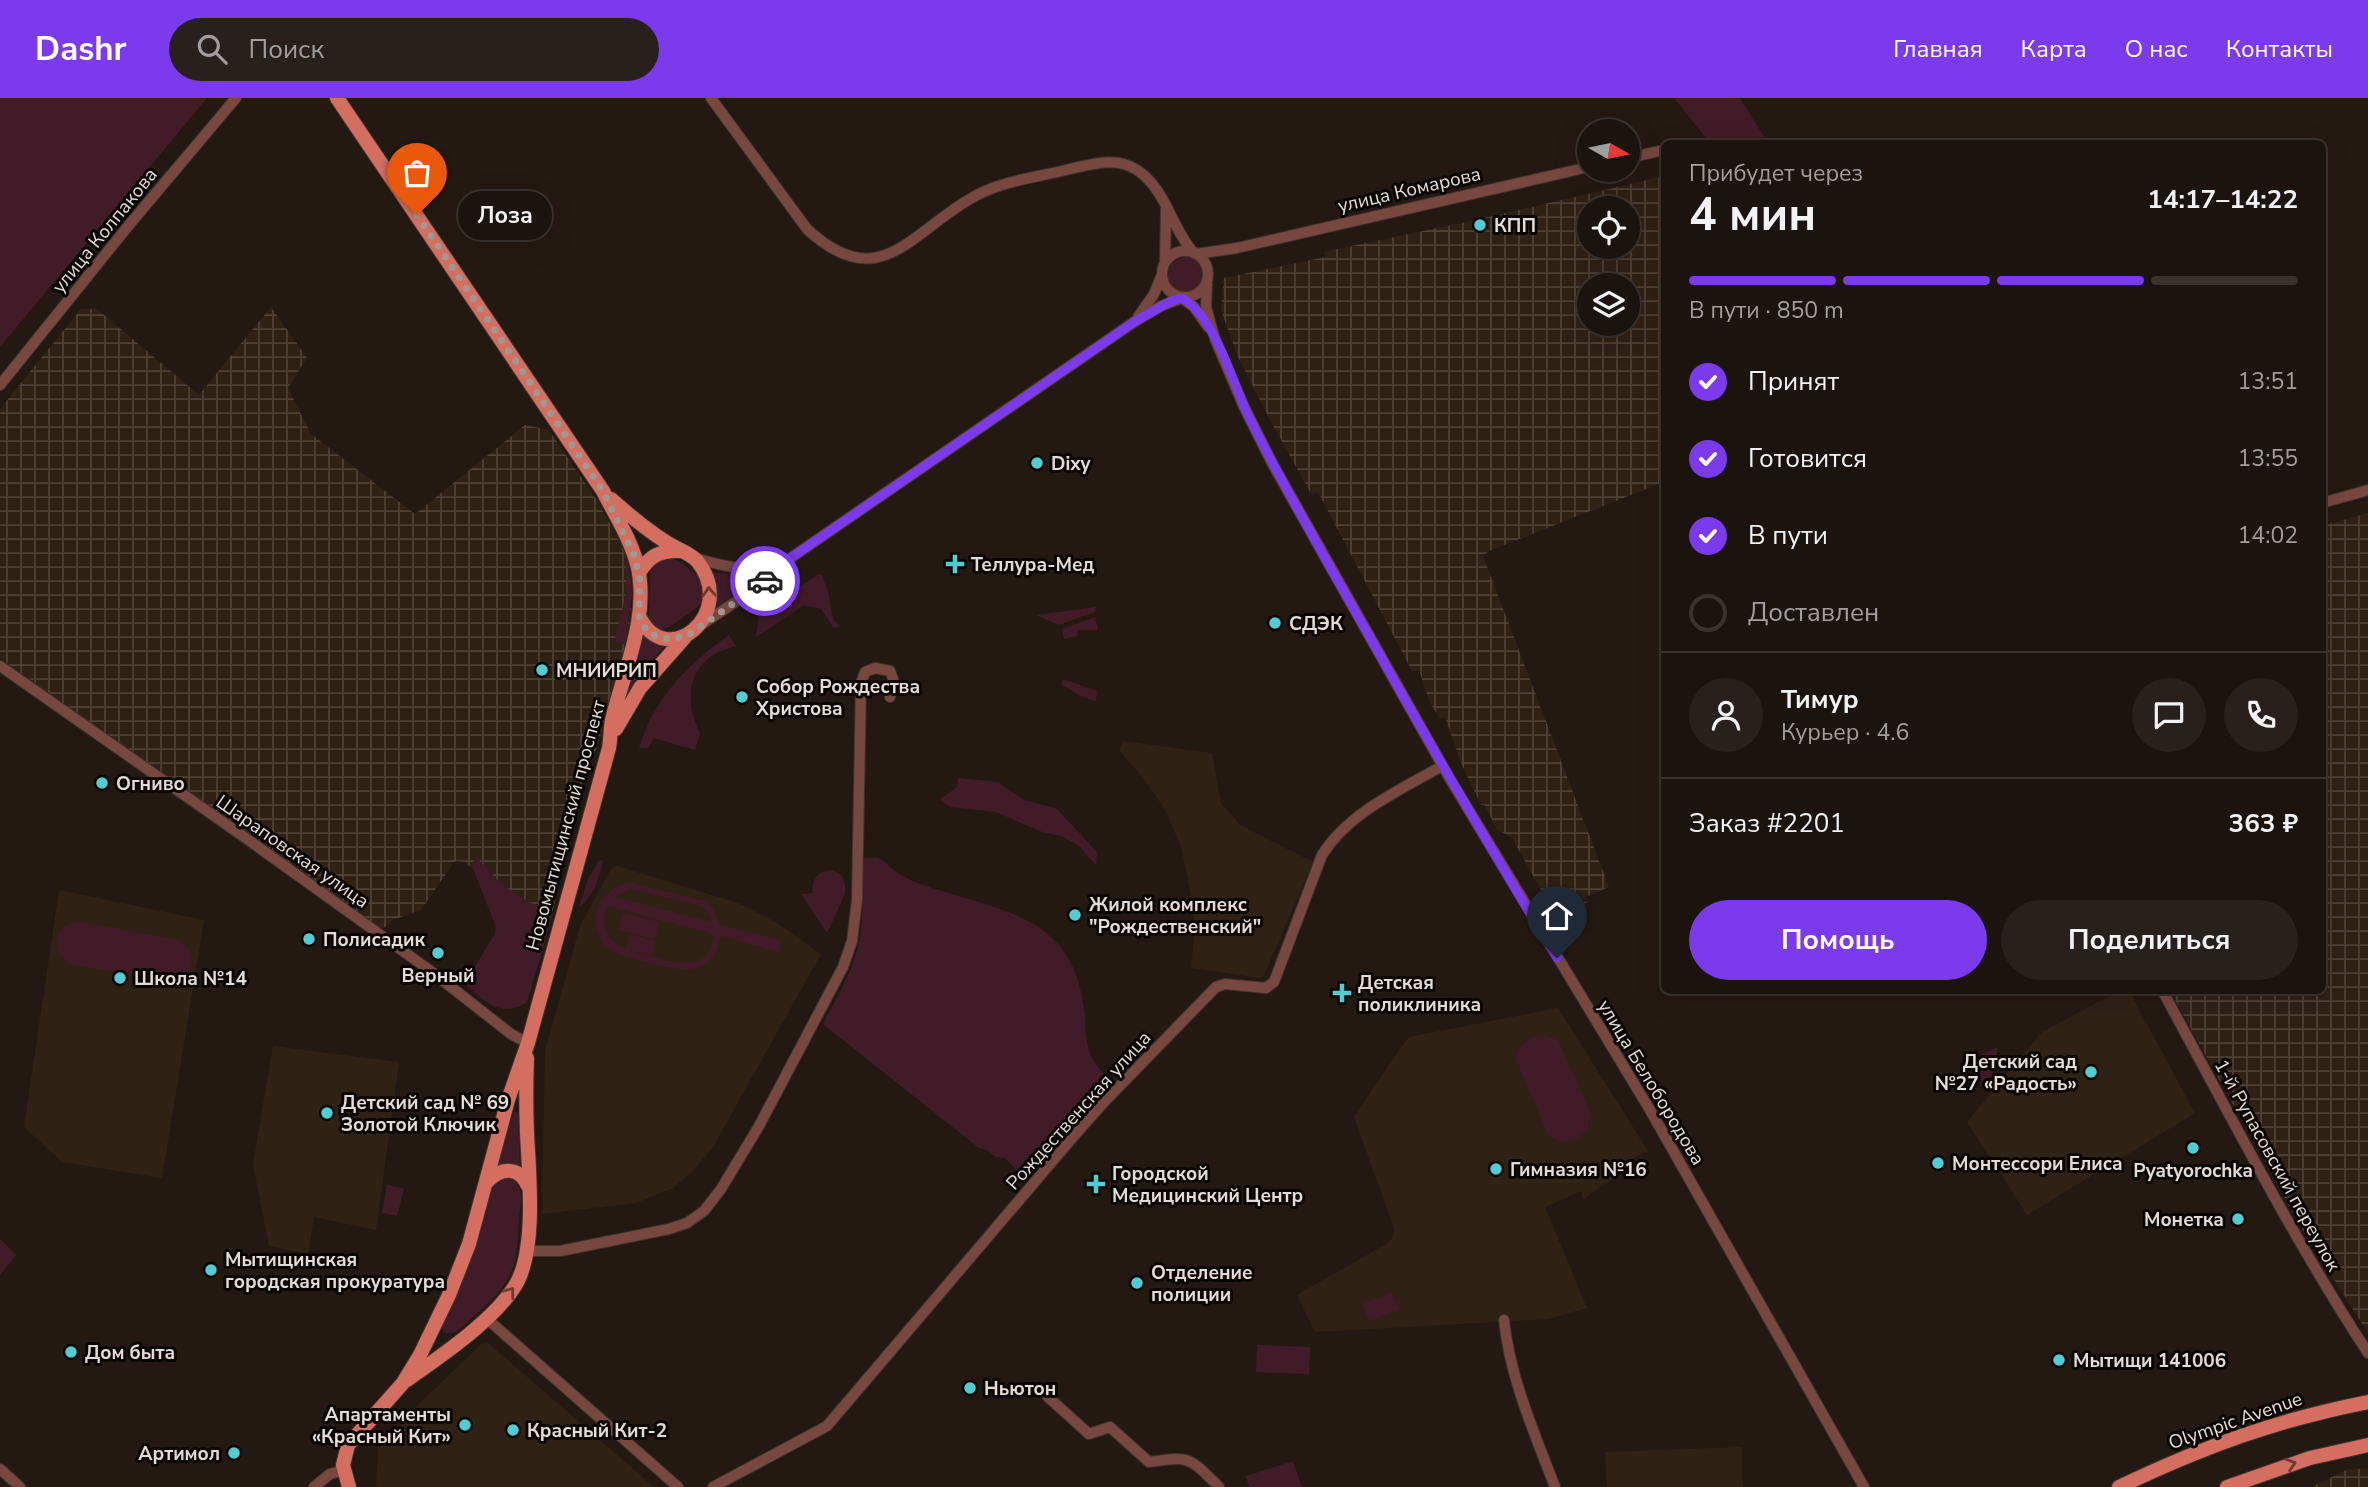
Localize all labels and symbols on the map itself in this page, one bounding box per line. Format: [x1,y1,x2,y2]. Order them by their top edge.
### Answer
north arrow [1577,119,1640,182]
pin [387,143,447,215]
street label: улица Комарова [1335,161,1483,219]
street label: улица Колпакова [46,163,163,299]
callout: Лоза [459,190,554,240]
place label: КПП [1494,213,1536,239]
marker: КПП [1472,217,1488,233]
place label: Dixy [1051,451,1092,477]
marker: Dixy [1029,455,1045,471]
courier [730,546,800,616]
place label: Теллура-Мед [971,552,1094,578]
marker: Теллура-Мед [945,554,965,574]
one-way arrow [702,586,717,597]
place label: СДЭК [1289,611,1343,637]
marker: СДЭК [1267,615,1283,631]
place label: МНИИРИП [556,658,657,684]
marker: МНИИРИП [534,662,550,678]
place label: Собор Рождества Христова [755,674,920,722]
marker: Собор Рождества Христова [734,689,750,705]
street label: Новомытищинский проспект [520,697,612,953]
place label: Огниво [116,771,185,797]
marker: Огниво [94,775,110,791]
street label: Шараповская улица [211,789,374,914]
pin [1527,886,1587,958]
place label: Жилой комплекс "Рождественский" [1089,892,1261,940]
marker: Жилой комплекс "Рождественский" [1067,907,1083,923]
place label: Полисадик [323,927,426,953]
marker: Полисадик [301,931,317,947]
marker: Верный [430,945,446,961]
place label: Верный [401,963,475,989]
place label: Школа №14 [134,966,247,992]
marker: Школа №14 [112,970,128,986]
place label: Детская поликлиника [1358,970,1481,1018]
marker: Детская поликлиника [1332,983,1352,1003]
street label: улица Белобородова [1591,995,1711,1170]
street label: Рождественская улица [1000,1026,1157,1196]
place label: Детский сад №27 «Радость» [1935,1049,2077,1097]
street label: 1-й Рупасовский переулок [2208,1055,2346,1276]
marker: Детский сад №27 «Радость» [2083,1064,2099,1080]
place label: Детский сад № 69 Золотой Ключик [341,1090,509,1138]
marker: Детский сад № 69 Золотой Ключик [319,1105,335,1121]
marker: Pyatyorochka [2185,1140,2201,1156]
place label: Монтессори Елиса [1952,1151,2123,1177]
marker: Монтессори Елиса [1930,1155,1946,1171]
place label: Гимназия №16 [1510,1157,1647,1183]
place label: Pyatyorochka [2133,1158,2253,1184]
place label: Городской Медицинский Центр [1112,1161,1303,1209]
marker: Гимназия №16 [1488,1161,1504,1177]
marker: Городской Медицинский Центр [1086,1174,1106,1194]
place label: Монетка [2144,1207,2224,1233]
marker: Монетка [2230,1211,2246,1227]
place label: Мытищинская городская прокуратура [225,1247,445,1295]
place label: Отделение полиции [1151,1260,1253,1308]
marker: Мытищинская городская прокуратура [203,1262,219,1278]
marker: Отделение полиции [1129,1275,1145,1291]
one-way arrow [502,1287,515,1299]
place label: Дом быта [85,1340,175,1366]
marker: Дом быта [63,1344,79,1360]
place label: Мытищи 141006 [2073,1348,2226,1374]
marker: Мытищи 141006 [2051,1352,2067,1368]
place label: Ньютон [984,1376,1056,1402]
marker: Ньютон [962,1380,978,1396]
street label: Olympic Avenue [2165,1386,2306,1456]
place label: Апартаменты «Красный Кит» [312,1402,451,1450]
marker: Апартаменты «Красный Кит» [457,1417,473,1433]
place label: Красный Кит-2 [527,1418,667,1444]
marker: Красный Кит-2 [505,1422,521,1438]
place label: Артимол [138,1441,220,1467]
marker: Артимол [226,1445,242,1461]
one-way arrow [2284,1458,2297,1472]

